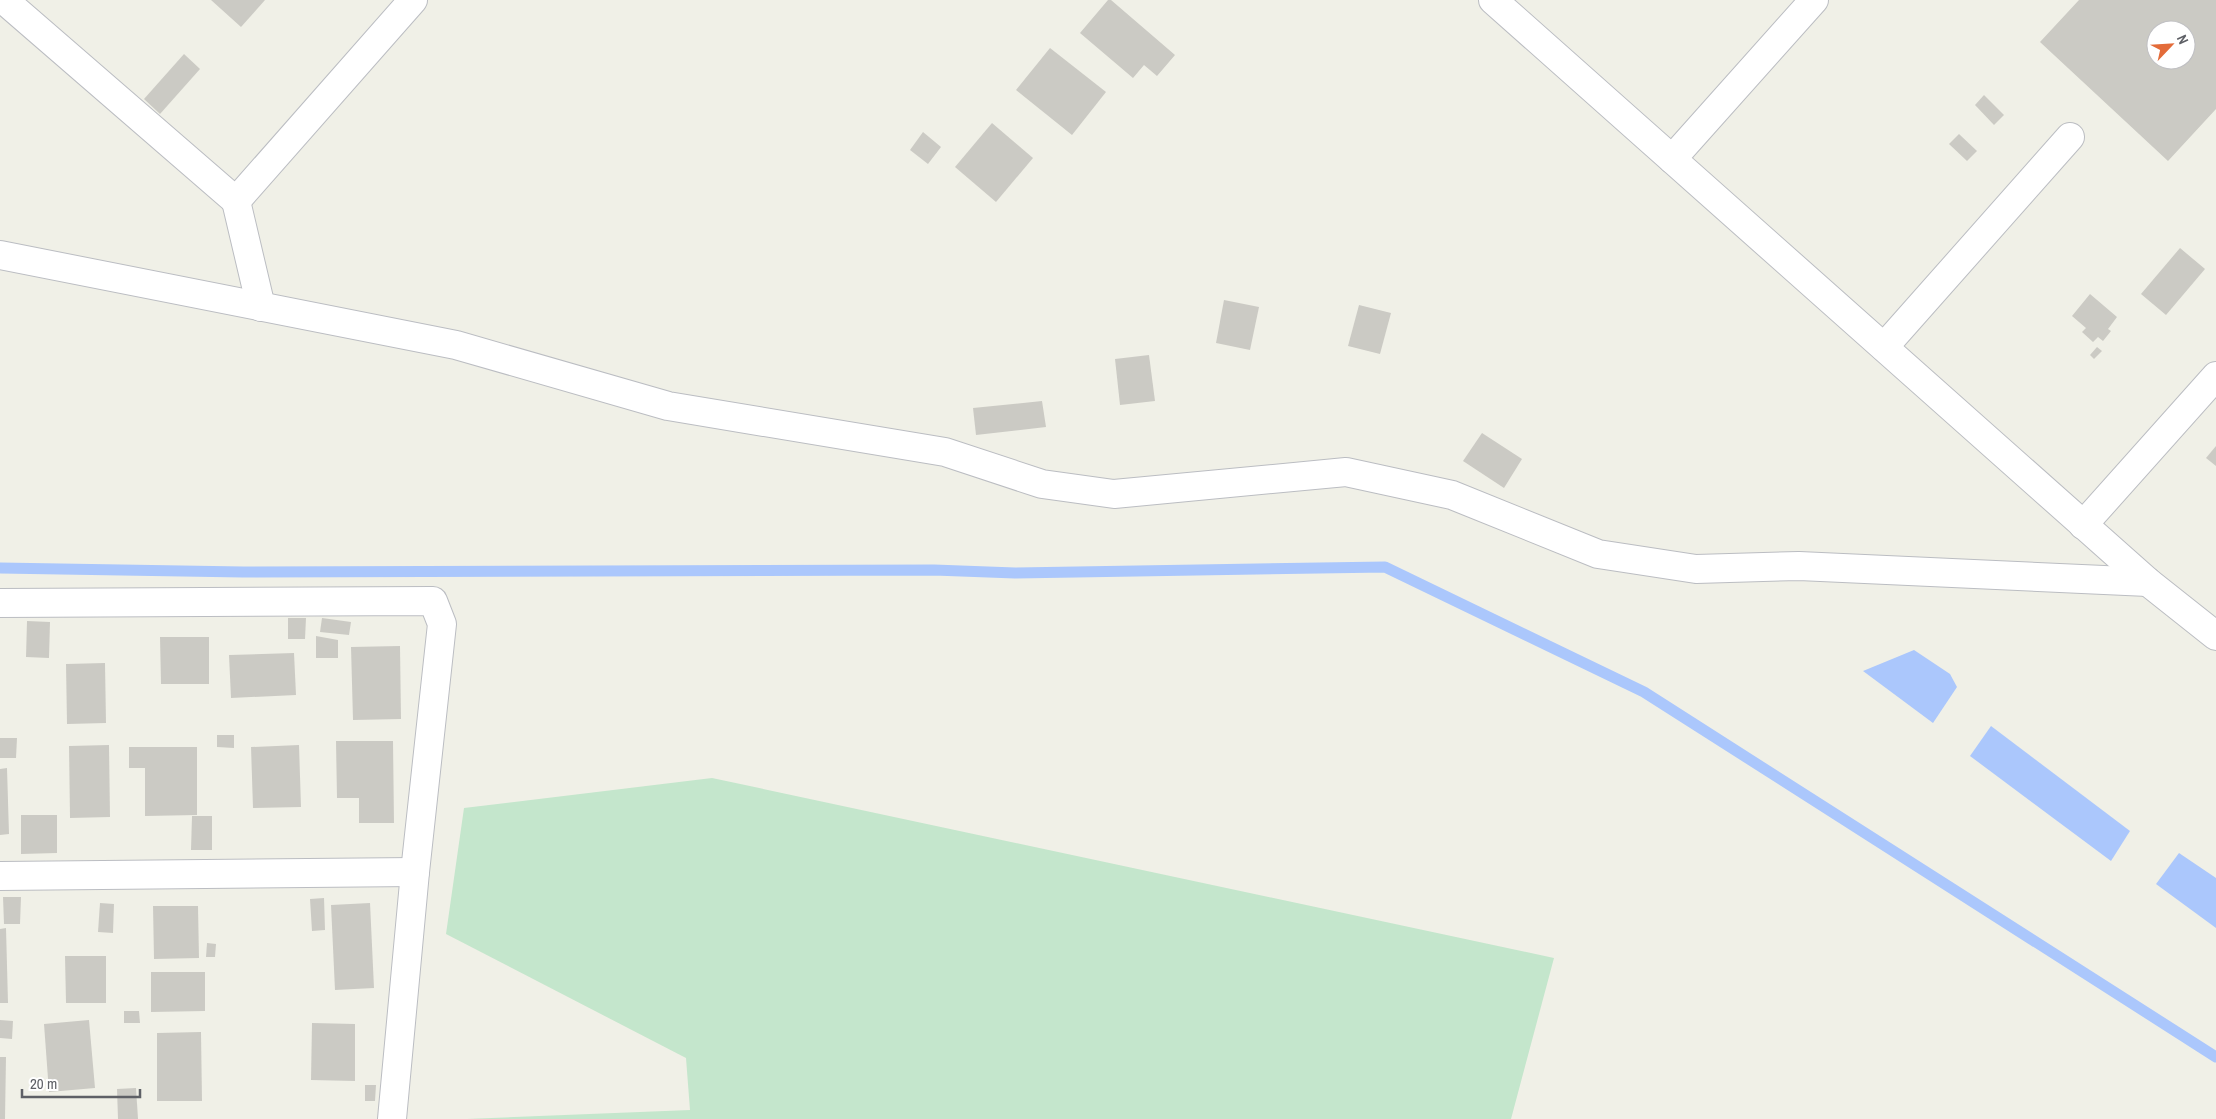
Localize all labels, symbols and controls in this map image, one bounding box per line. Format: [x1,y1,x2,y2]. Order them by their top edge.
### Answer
north arrow [2146,20,2196,70]
text: N [2173,32,2193,47]
scale bar [22,1066,140,1098]
text: 20 m [30,1073,57,1094]

